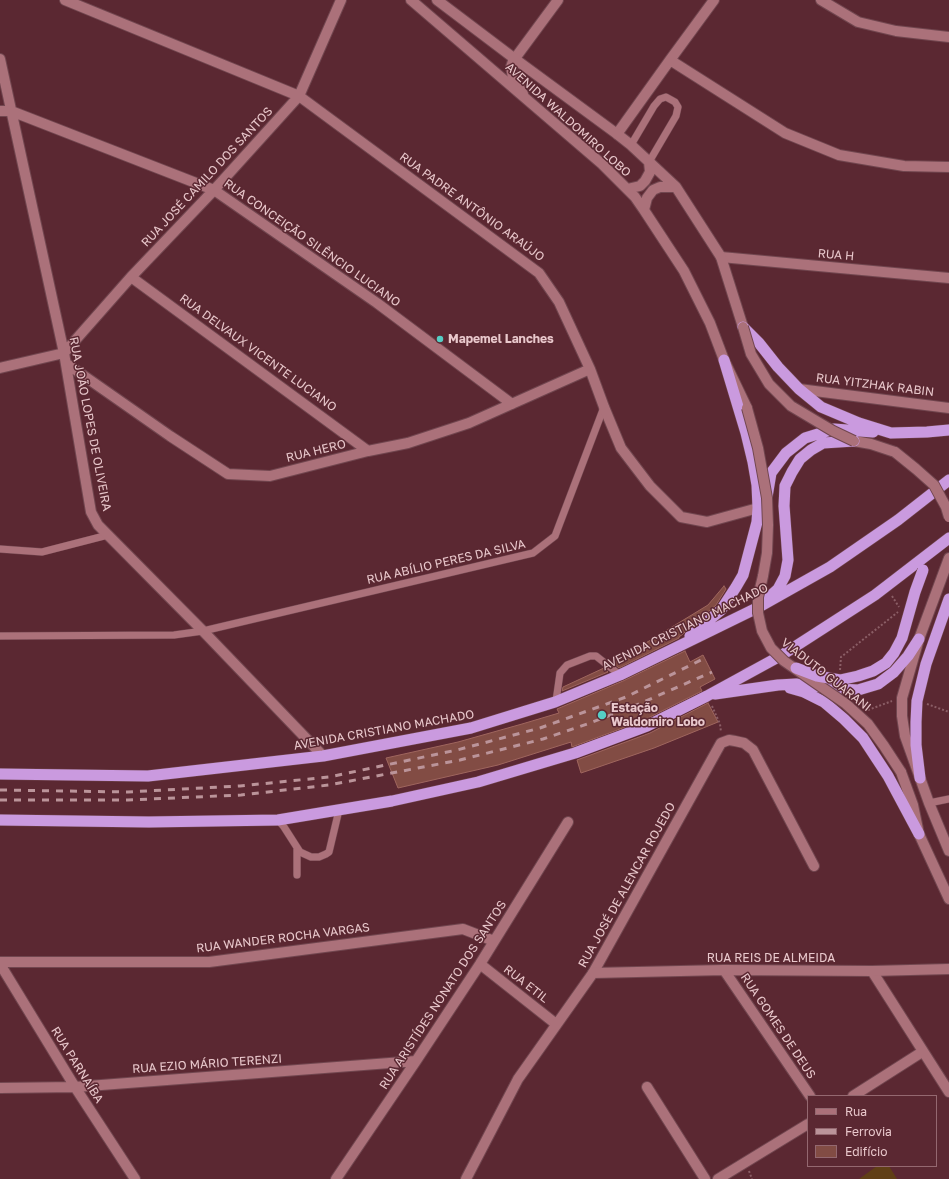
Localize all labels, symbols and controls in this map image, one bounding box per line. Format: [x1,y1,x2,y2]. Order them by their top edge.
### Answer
street label: AVENIDA WALDOMIRO LOBO [502,60,634,180]
street label: RUA JOSÉ CAMILO DOS SANTOS [138,104,276,250]
street label: RUA PADRE ANTÔNIO ARAÚJO [397,150,547,264]
street label: RUA CONCEIÇÃO SILÊNCIO LUCIANO [221,176,403,310]
street label: RUA H [817,246,855,264]
street label: RUA DELVAUX VICENTE LUCIANO [177,291,339,415]
place label: Mapemel Lanches [448,332,554,346]
marker: Mapemel Lanches [435,334,445,344]
street label: RUA JOÃO LOPES DE OLIVEIRA [66,336,114,512]
street label: RUA YITZHAK RABIN [815,371,935,399]
street label: RUA HERO [285,437,347,465]
street label: RUA ABÍLIO PERES DA SILVA [365,537,527,587]
street label: AVENIDA CRISTIANO MACHADO [600,580,770,674]
street label: VIADUTO GUARANI [778,635,874,715]
place label: Estação Waldomiro Lobo [611,701,705,729]
street label: AVENIDA CRISTIANO MACHADO [293,707,475,753]
marker: Estação Waldomiro Lobo [596,709,608,721]
street label: RUA JOSÉ DE ALENCAR ROJEDO [575,800,679,970]
street label: RUA ARISTÍDES NONATO DOS SANTOS [376,898,510,1092]
street label: RUA WANDER ROCHA VARGAS [195,920,371,956]
street label: RUA REIS DE ALMEIDA [707,951,835,965]
street label: RUA ETIL [501,962,551,1006]
street label: RUA GOMES DE DEUS [737,971,819,1081]
street label: RUA PARNAÍBA [48,1024,106,1106]
street label: RUA EZIO MÁRIO TERENZI [132,1052,282,1076]
legend [807,1095,937,1167]
text: Rua [845,1104,867,1119]
text: Ferrovia [845,1124,892,1139]
text: Edifício [845,1144,887,1159]

